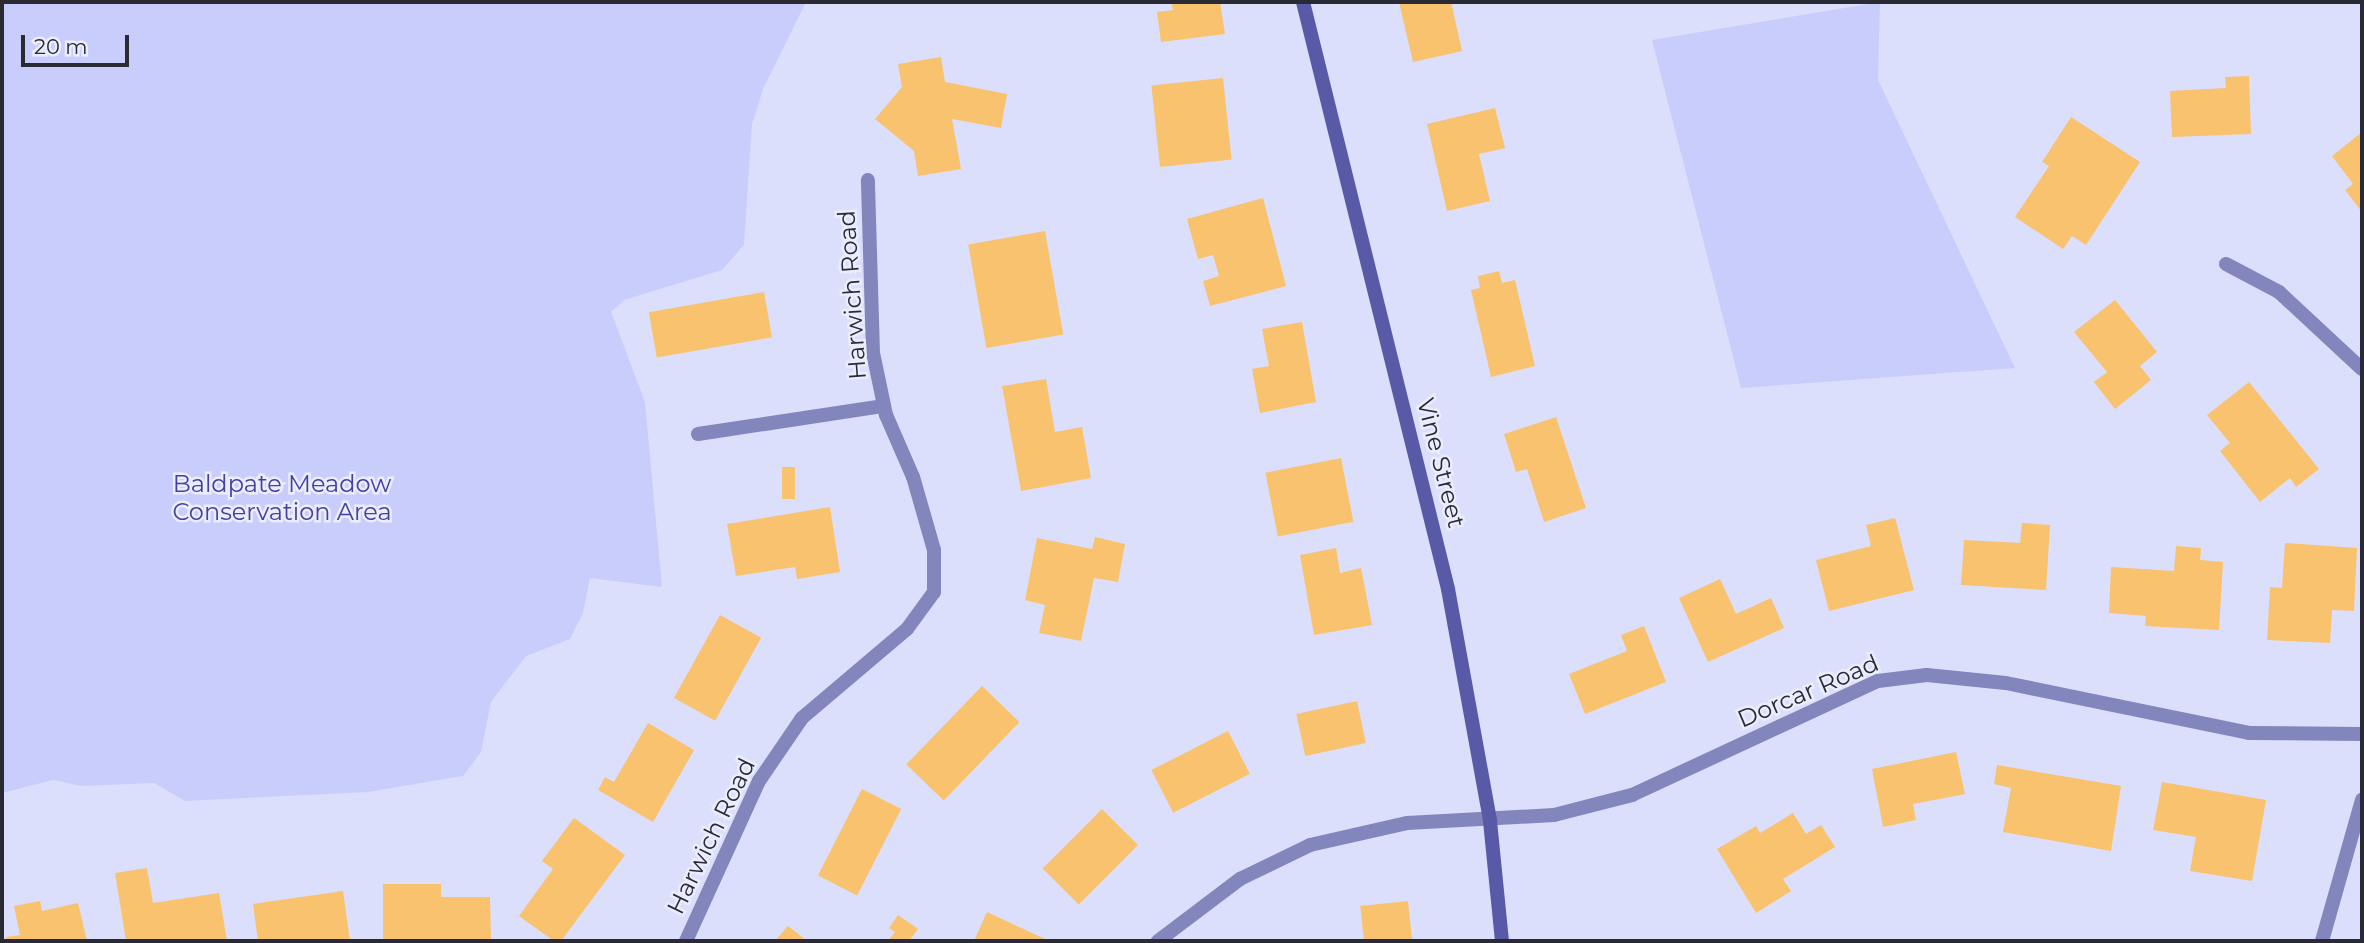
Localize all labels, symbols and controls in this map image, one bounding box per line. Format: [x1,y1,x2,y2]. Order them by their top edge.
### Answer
scale bar [24,21,133,65]
text: 20 m [34,34,88,59]
street label: Harwich Road [832,209,872,381]
street label: Vine Street [1411,395,1471,531]
park label: Baldpate Meadow Conservation Area [172,470,392,526]
street label: Dorcar Road [1733,648,1883,734]
street label: Harwich Road [661,753,761,919]

